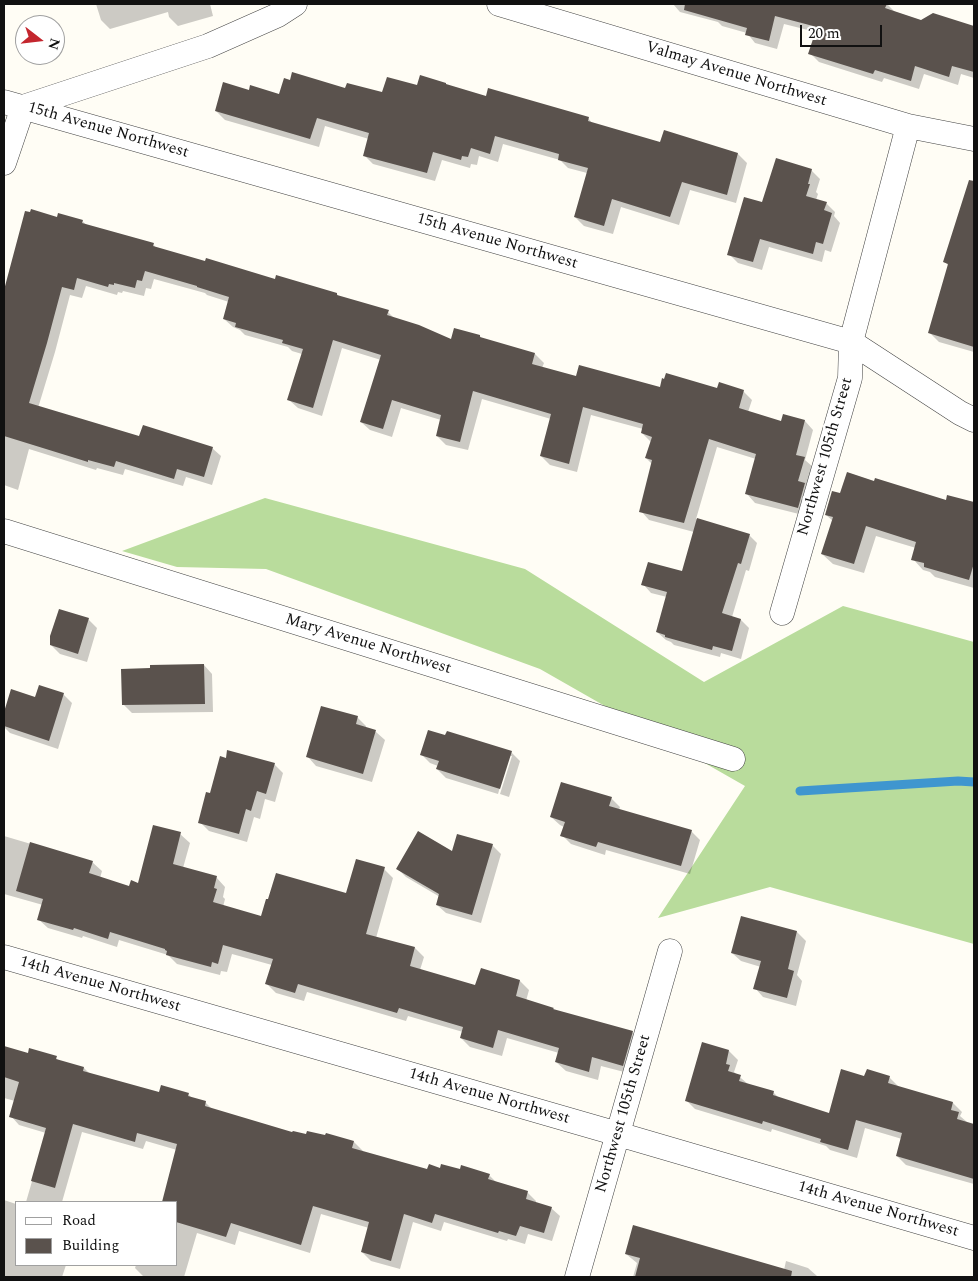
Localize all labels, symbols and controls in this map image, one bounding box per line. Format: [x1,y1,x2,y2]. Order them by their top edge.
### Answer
north arrow [15,15,65,65]
scale bar [803,15,886,47]
text: 20 m [808,22,840,45]
text: N [42,36,66,52]
street label: Valmay Avenue Northwest [643,38,829,112]
street label: 15th Avenue Northwest [25,99,191,163]
street label: 15th Avenue Northwest [414,210,580,274]
street label: Northwest 105th Street [794,376,858,538]
street label: Mary Avenue Northwest [283,611,453,679]
street label: 14th Avenue Northwest [17,953,183,1017]
street label: Northwest 105th Street [592,1033,656,1195]
street label: 14th Avenue Northwest [406,1065,572,1129]
street label: 14th Avenue Northwest [795,1178,961,1242]
legend [15,1201,178,1266]
text: Road [62,1209,96,1232]
text: Building [62,1234,119,1257]

